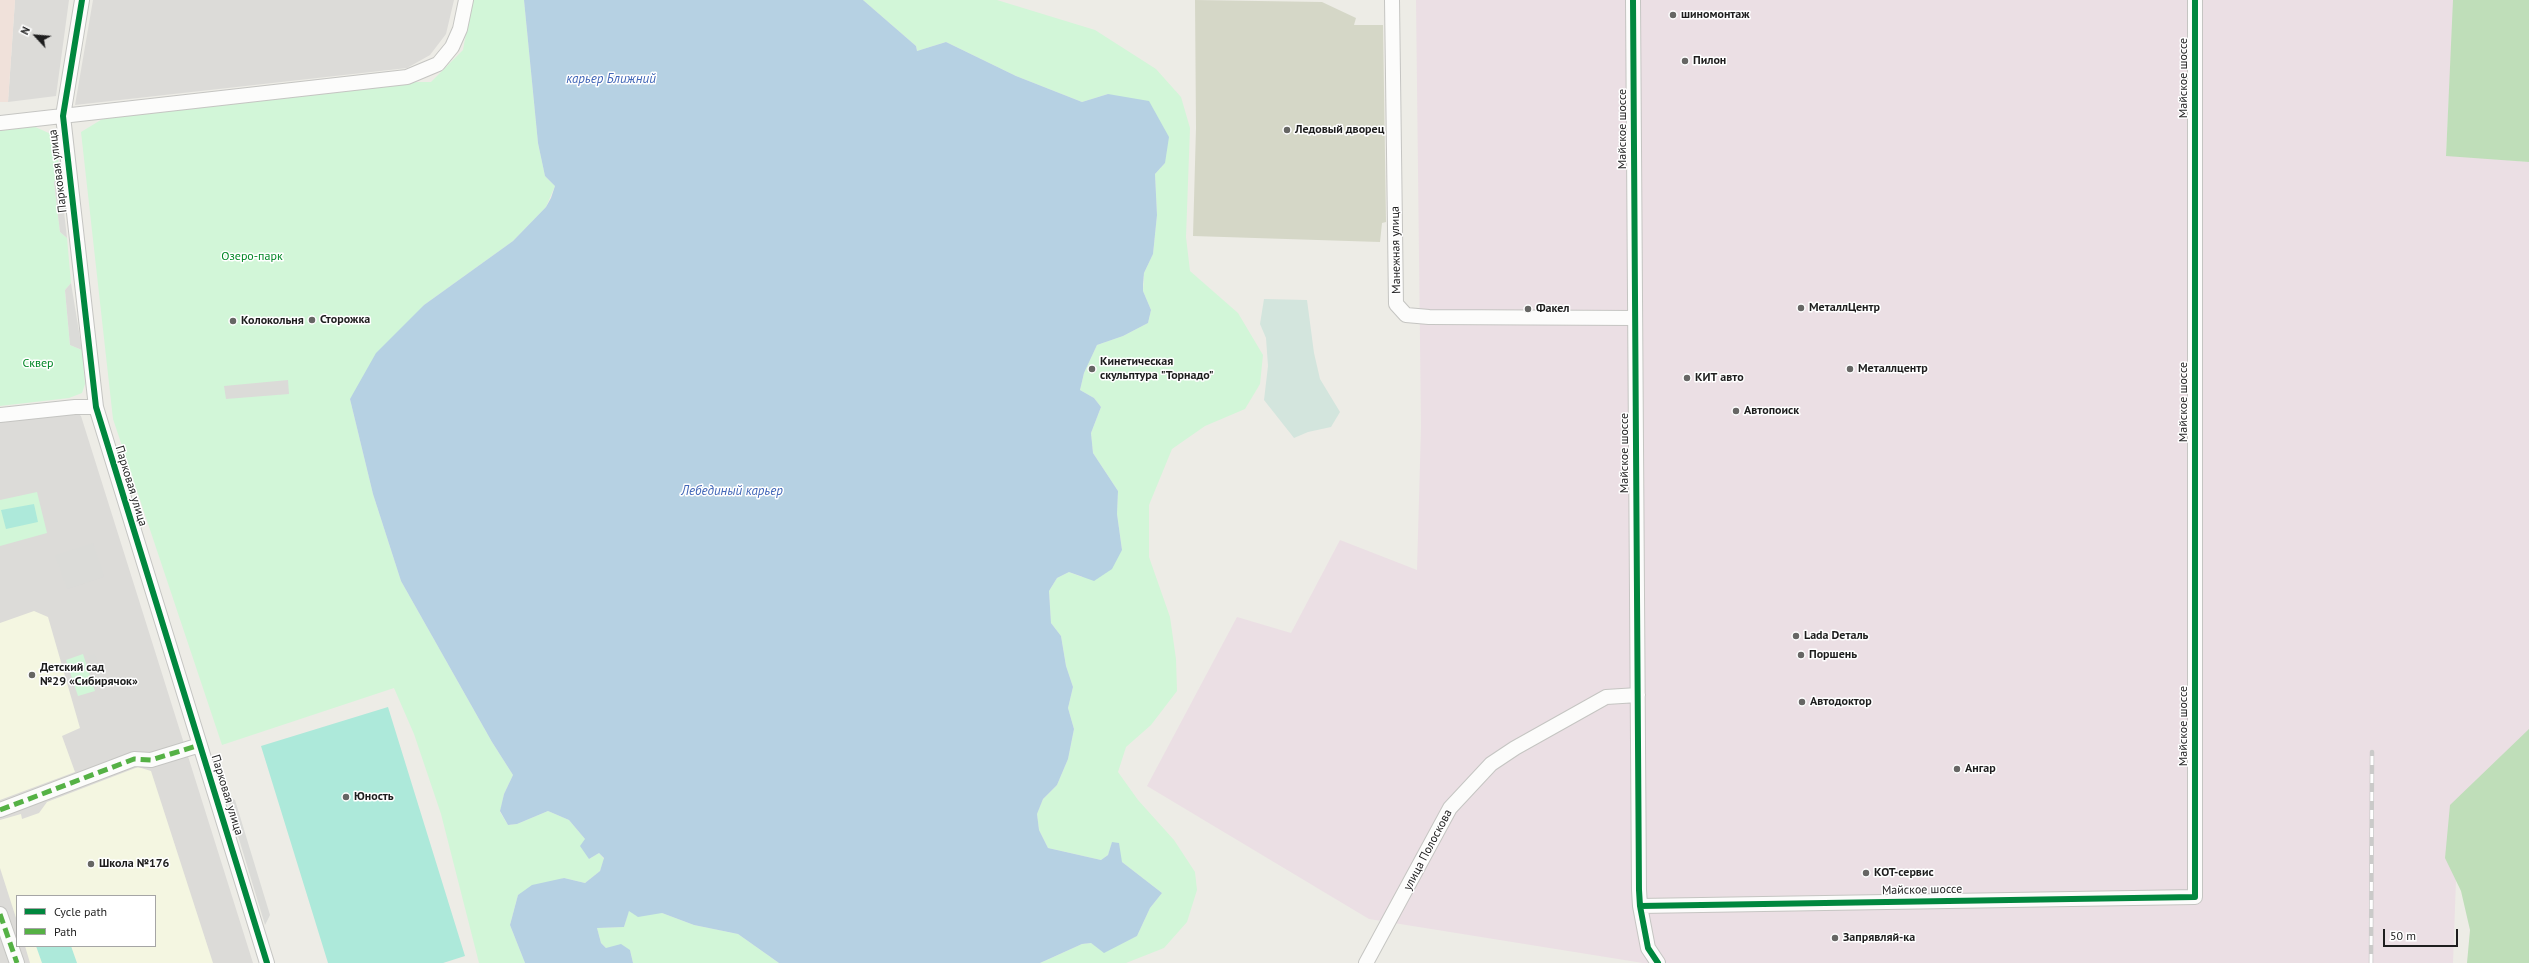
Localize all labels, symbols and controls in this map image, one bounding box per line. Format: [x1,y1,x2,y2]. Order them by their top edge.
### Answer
place label: шиномонтаж [1681,8,1750,22]
marker: шиномонтаж [1668,10,1678,20]
north arrow [16,16,56,56]
text: N [17,24,33,37]
street label: Майское шоссе [2177,38,2191,118]
place label: Пилон [1693,54,1726,68]
marker: Пилон [1680,56,1690,66]
water label: карьер Ближний [566,71,656,87]
street label: Майское шоссе [1616,89,1630,169]
place label: Ледовый дворец [1295,123,1384,137]
marker: Ледовый дворец [1282,125,1292,135]
street label: Парковая улица [46,129,70,213]
street label: Манежная улица [1388,206,1404,294]
park label: Озеро-парк [221,250,283,264]
place label: МеталлЦентр [1809,301,1880,315]
place label: Факел [1536,302,1569,316]
marker: МеталлЦентр [1796,303,1806,313]
marker: Факел [1523,304,1533,314]
place label: Сторожка [320,313,370,327]
place label: Колокольня [241,314,304,328]
marker: Сторожка [307,315,317,325]
marker: Колокольня [228,316,238,326]
place label: Кинетическая скульптура "Торнадо" [1100,355,1214,383]
park label: Сквер [22,357,54,371]
place label: Металлцентр [1858,362,1928,376]
street label: Майское шоссе [2177,362,2191,442]
marker: Кинетическая скульптура "Торнадо" [1087,364,1097,374]
marker: Металлцентр [1845,364,1855,374]
place label: КИТ авто [1695,371,1744,385]
marker: КИТ авто [1682,373,1692,383]
place label: Автопоиск [1744,404,1799,418]
marker: Автопоиск [1731,406,1741,416]
street label: Майское шоссе [1618,413,1632,493]
street label: Парковая улица [112,444,150,528]
water label: Лебединый карьер [681,483,783,499]
place label: Lada Dеталь [1804,629,1868,643]
marker: Lada Dеталь [1791,631,1801,641]
place label: Поршень [1809,648,1857,662]
marker: Поршень [1796,650,1806,660]
place label: Детский сад №29 «Сибирячок» [40,661,138,689]
marker: Детский сад №29 «Сибирячок» [27,670,37,680]
street label: Майское шоссе [2177,686,2191,766]
place label: Автодоктор [1810,695,1872,709]
marker: Автодоктор [1797,697,1807,707]
street label: Парковая улица [208,753,246,837]
place label: Ангар [1965,762,1996,776]
marker: Ангар [1952,764,1962,774]
place label: Юность [354,790,394,804]
marker: Юность [341,792,351,802]
street label: улица Полоскова [1401,807,1455,893]
place label: Школа №176 [99,857,169,871]
marker: Школа №176 [86,859,96,869]
place label: КОТ-сервис [1874,866,1934,880]
marker: КОТ-сервис [1861,868,1871,878]
street label: Майское шоссе [1882,882,1962,898]
legend [16,895,156,947]
text: Cycle path [54,904,107,919]
scale bar [2385,921,2460,947]
text: Path [54,924,77,939]
text: 50 m [2390,928,2416,943]
place label: Запрявляй-ка [1843,931,1915,945]
marker: Запрявляй-ка [1830,933,1840,943]

